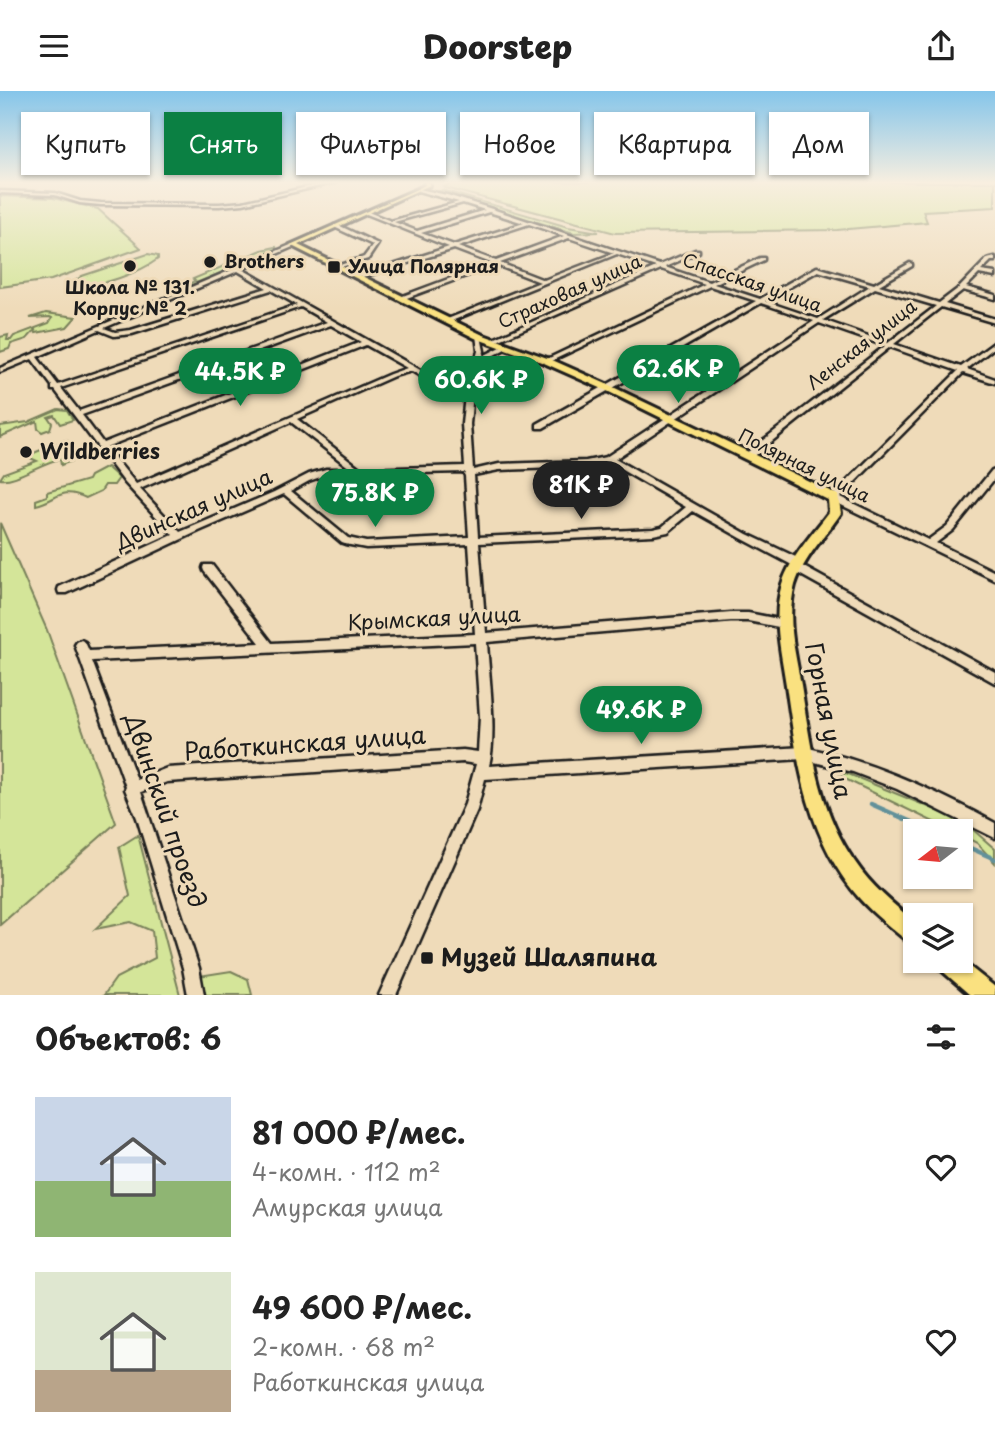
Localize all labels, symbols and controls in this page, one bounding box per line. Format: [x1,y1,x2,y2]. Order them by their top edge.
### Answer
text: Doorstep [423,22,572,70]
icon: menu [35,27,73,65]
icon: share [922,27,960,65]
chip: Купить [21,112,150,175]
chip: Снять [164,112,282,175]
chip: Фильтры [296,112,446,175]
chip: Новое [460,112,580,175]
chip: Квартира [594,112,755,175]
chip: Дом [769,112,869,175]
street label: Спасская улица [679,245,826,318]
place label: Brothers [224,247,304,274]
street label: Страховая улица [493,247,646,334]
place label: Улица Полярная [347,252,499,279]
marker: Brothers [202,254,218,270]
marker: Школа № 131. Корпус № 2 [122,258,138,274]
marker: Улица Полярная [326,259,342,275]
place label: Школа № 131. Корпус № 2 [65,273,195,321]
street label: Ленская улица [800,292,922,396]
pin: 62.6K ₽ [613,345,743,405]
pin: 44.5K ₽ [175,349,305,408]
text: 62.6K ₽ [633,350,723,385]
text: 44.5K ₽ [195,353,285,388]
pin: 60.6K ₽ [416,357,546,416]
text: 60.6K ₽ [434,361,528,396]
street label: Полярная улица [734,421,876,509]
place label: Wildberries [40,434,160,466]
marker: Wildberries [18,444,34,460]
street label: Двинская улица [109,459,277,557]
pin: 81K ₽ [532,461,630,521]
text: 81K ₽ [549,466,613,501]
pin: 75.8K ₽ [310,469,440,529]
text: 75.8K ₽ [331,474,419,509]
street label: Крымская улица [346,596,522,638]
street label: Горная улица [797,639,863,802]
pin: 49.6K ₽ [576,687,706,746]
text: 49.6K ₽ [596,691,686,726]
street label: Двинский проезд [116,708,217,912]
street label: Работкинская улица [183,716,427,768]
north arrow [903,819,973,889]
map controls [903,819,973,973]
button: layers [903,903,973,973]
place label: Музей Шаляпина [441,938,658,974]
marker: Музей Шаляпина [419,950,435,966]
text: Объектов: 6 [35,1015,221,1060]
icon: filters [922,1018,960,1056]
text: 81 000 ₽/мес. [252,1109,466,1154]
icon: home [91,1125,175,1209]
icon: heart [922,1148,960,1186]
text: 4-комн. · 112 m² [252,1154,441,1189]
text: Амурская улица [252,1189,442,1224]
text: 49 600 ₽/мес. [252,1284,472,1329]
icon: home [91,1300,175,1384]
icon: heart [922,1323,960,1361]
text: 2-комн. · 68 m² [252,1329,435,1364]
text: Работкинская улица [252,1364,484,1399]

